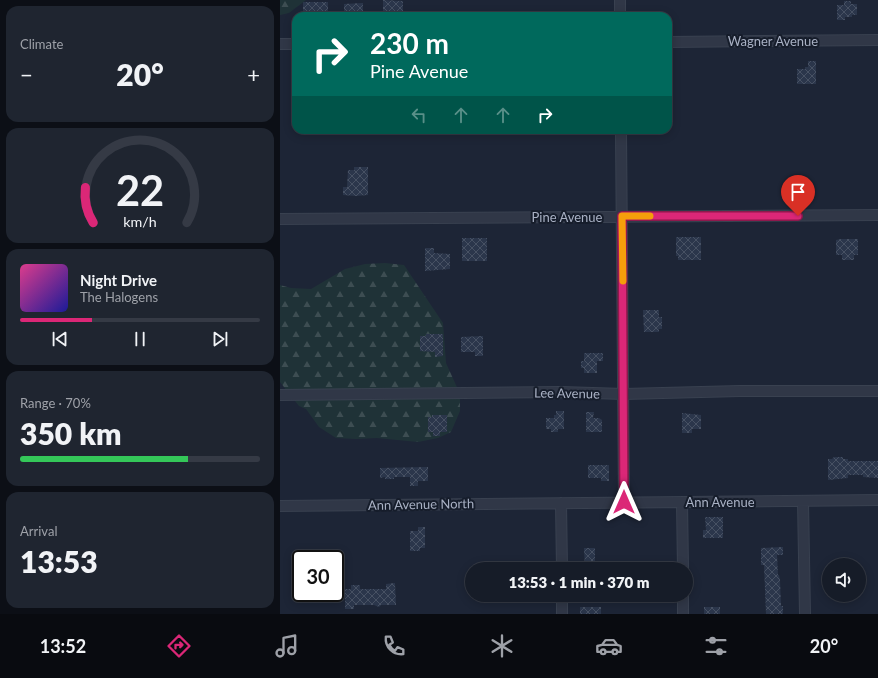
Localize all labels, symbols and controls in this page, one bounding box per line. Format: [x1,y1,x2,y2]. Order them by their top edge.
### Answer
text: 230 m [370,26,449,60]
icon: right [304,28,356,80]
street label: Wagner Avenue [728,33,818,49]
text: Climate [20,36,63,52]
text: 20° [116,56,164,92]
text: Pine Avenue [370,60,468,82]
text: − [20,61,33,88]
text: + [247,61,260,88]
icon: left [408,104,430,126]
icon: ahead [450,104,472,126]
icon: ahead [492,104,514,126]
icon: right [534,104,556,126]
text: 22 [116,165,164,215]
pin [781,175,815,216]
icon: arrive [787,181,809,203]
street label: Pine Avenue [532,209,603,225]
text: km/h [123,213,157,230]
text: Night Drive [80,271,157,289]
text: The Halogens [80,289,158,305]
icon: previous [49,328,71,350]
icon: pause [129,328,151,350]
icon: next [209,328,231,350]
street label: Lee Avenue [534,384,600,402]
text: Range · 70% [20,395,91,411]
text: 350 km [20,415,121,451]
position arrow [603,481,645,523]
street label: Ann Avenue [685,494,755,510]
street label: Ann Avenue North [368,495,474,513]
text: Arrival [20,523,57,539]
text: 13:53 [20,543,98,579]
speed limit sign: 30 [292,550,344,602]
map controls [822,558,866,602]
button: sound [822,558,866,602]
text: 13:53 · 1 min · 370 m [508,573,650,591]
icon: directions [165,632,193,660]
icon: music [273,632,301,660]
icon: phone [380,632,408,660]
icon: climate [488,632,516,660]
icon: car [595,632,623,660]
icon: filters [702,632,730,660]
text: 13:52 [40,635,86,657]
text: 20° [810,635,838,657]

